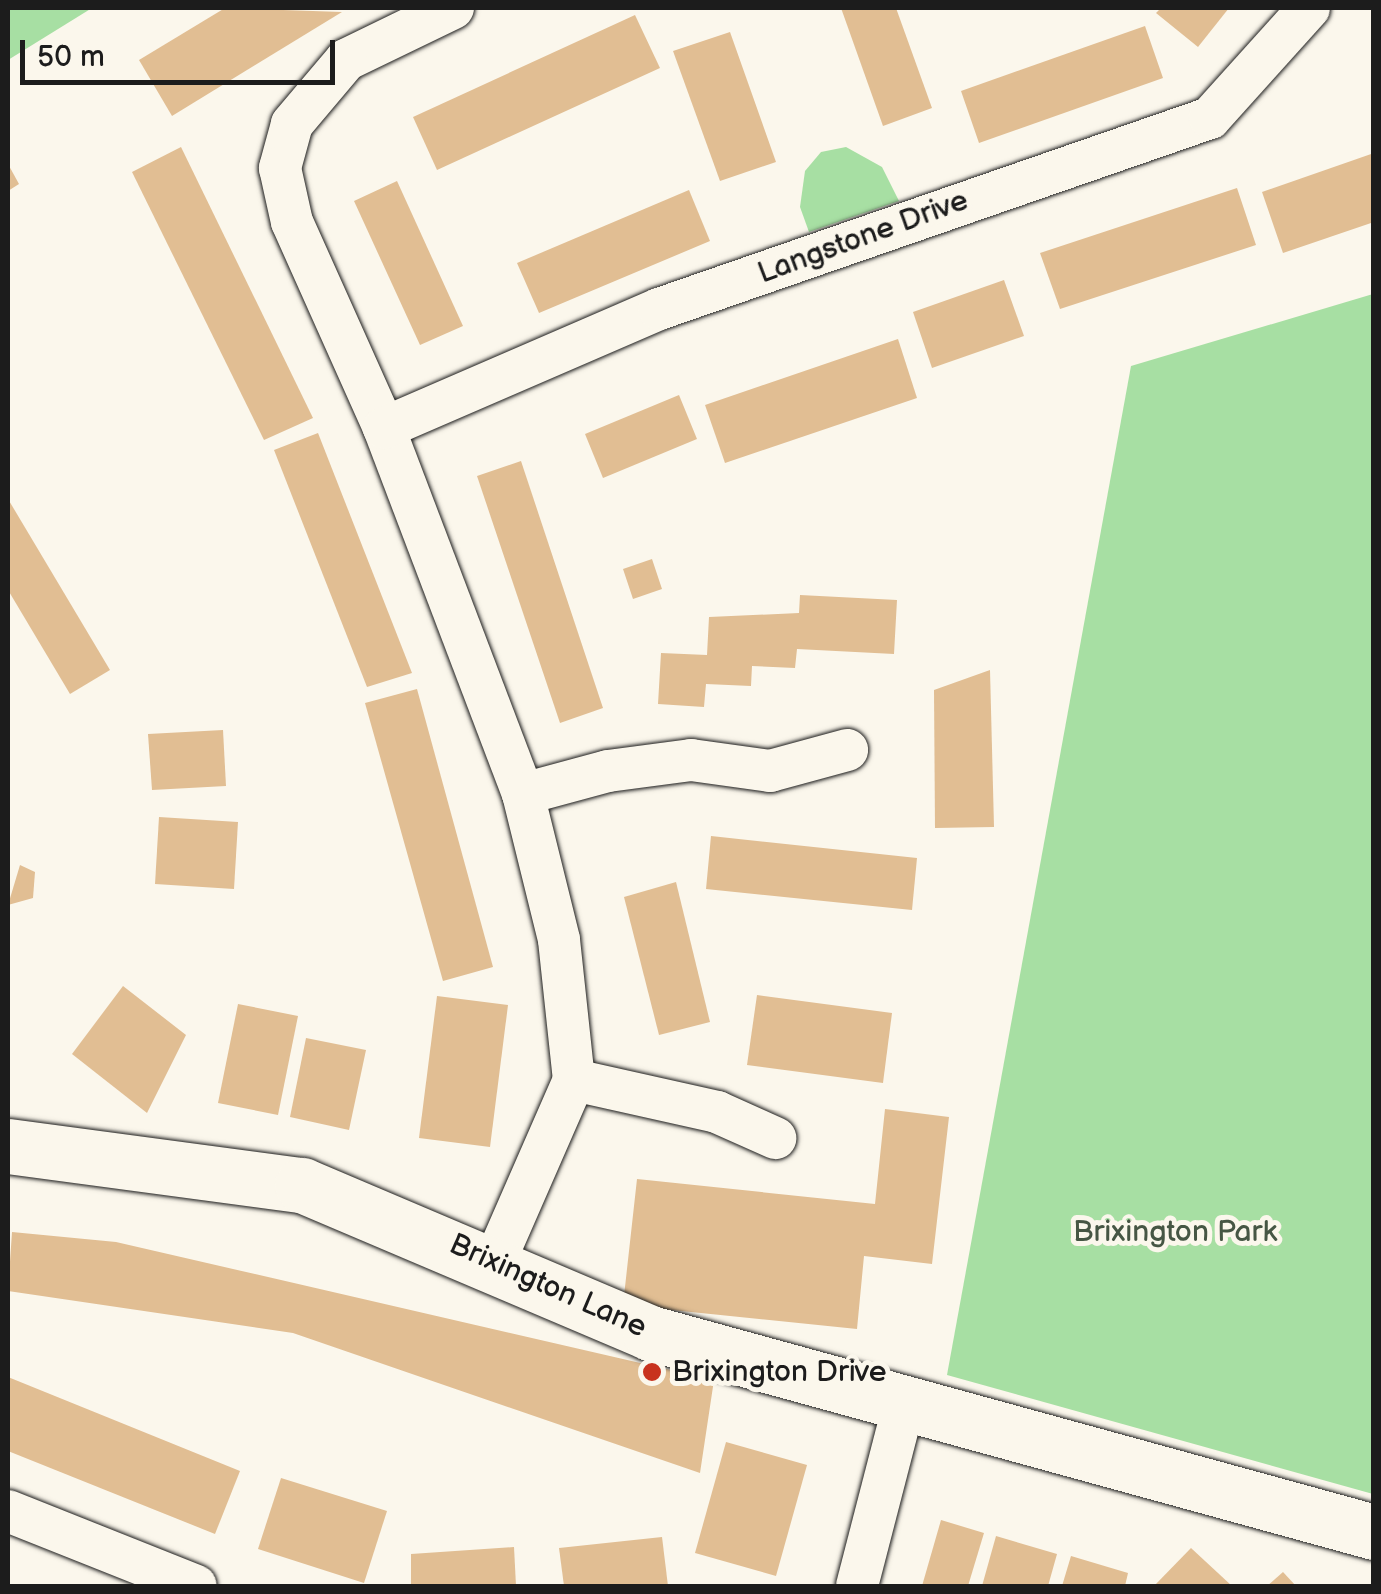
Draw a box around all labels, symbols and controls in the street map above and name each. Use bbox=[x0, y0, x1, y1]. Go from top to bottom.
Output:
scale bar bbox=[25, 20, 340, 82]
text: 50 m bbox=[37, 39, 105, 75]
street label: Langstone Drive bbox=[753, 182, 973, 292]
park label: Brixington Park bbox=[1073, 1214, 1277, 1250]
street label: Brixington Lane bbox=[444, 1226, 652, 1346]
place label: Brixington Drive bbox=[672, 1354, 887, 1390]
marker: Brixington Drive bbox=[641, 1361, 663, 1383]

